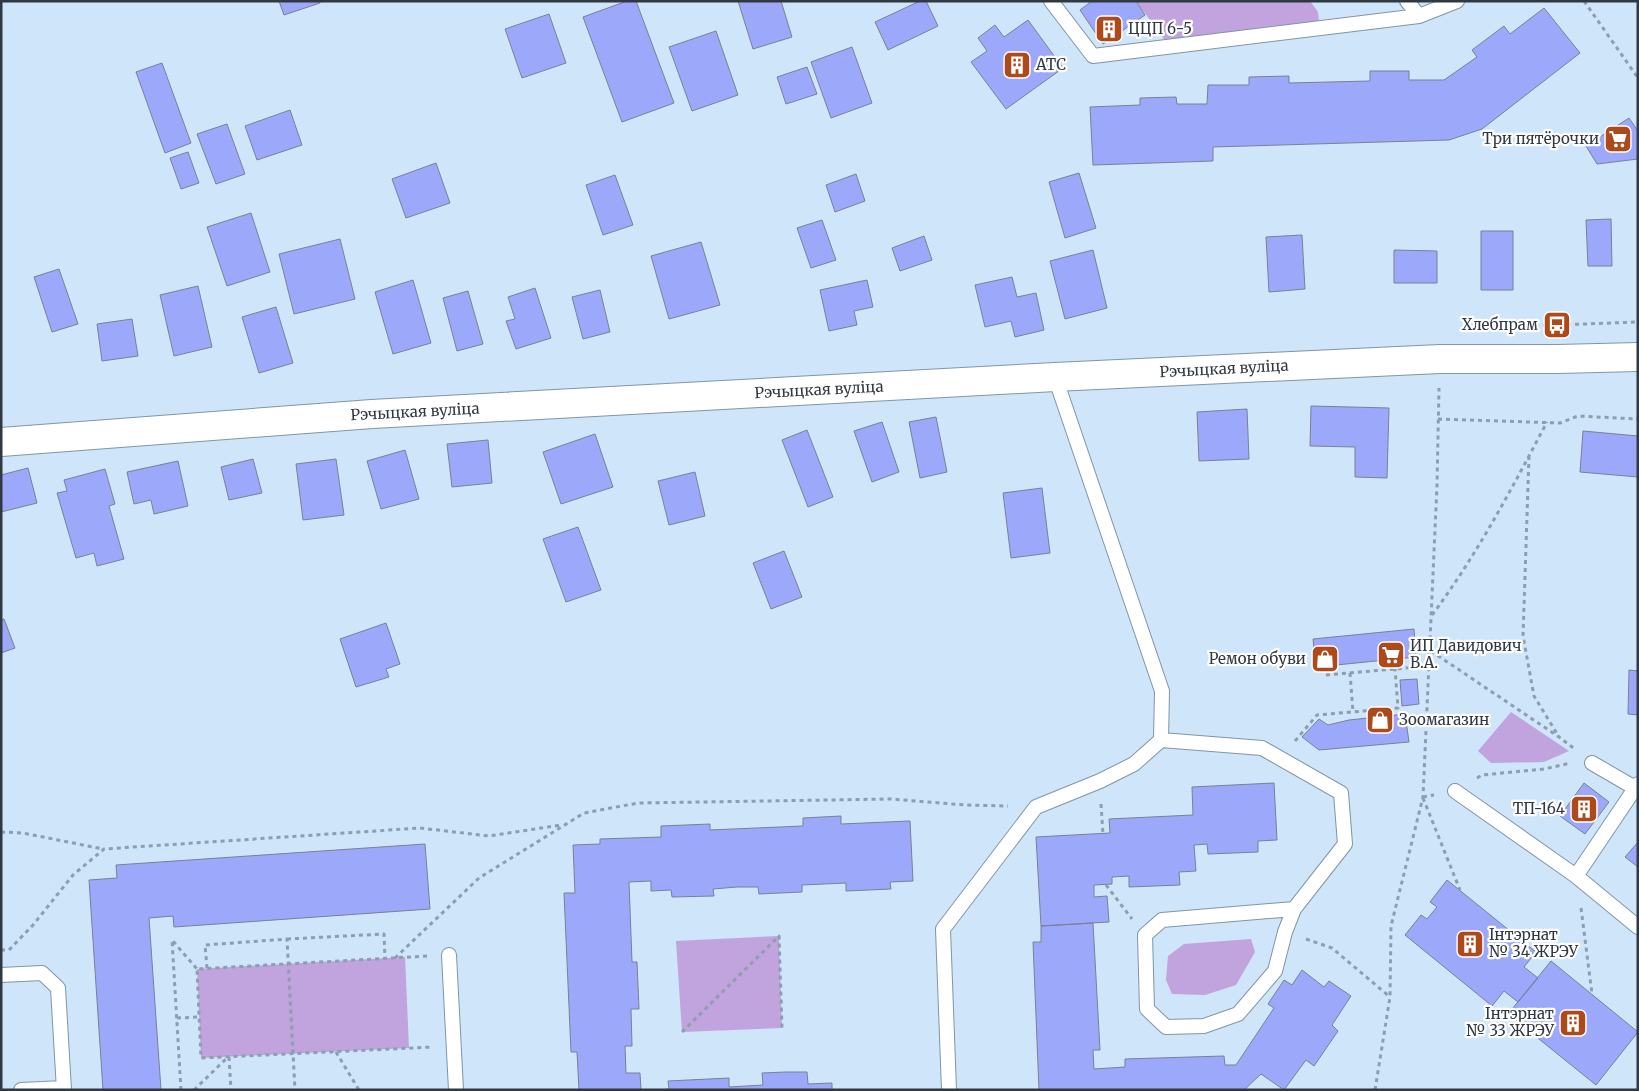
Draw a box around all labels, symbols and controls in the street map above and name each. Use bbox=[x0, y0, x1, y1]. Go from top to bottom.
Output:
building icon: ЦЦП 6-5 bbox=[1094, 14, 1124, 44]
place label: ЦЦП 6-5 bbox=[1128, 19, 1192, 38]
building icon: АТС bbox=[1002, 50, 1032, 80]
place label: АТС bbox=[1035, 55, 1066, 74]
supermarket icon: Три пятёрочки bbox=[1603, 124, 1633, 154]
place label: Три пятёрочки bbox=[1482, 129, 1599, 148]
bus stop icon: Хлебпрам bbox=[1542, 310, 1572, 340]
place label: Хлебпрам bbox=[1462, 315, 1538, 334]
street label: Рэчыцкая вуліца bbox=[1159, 356, 1289, 381]
street label: Рэчыцкая вуліца bbox=[754, 377, 884, 402]
street label: Рэчыцкая вуліца bbox=[350, 399, 480, 424]
place label: ИП Давидович В.А. bbox=[1410, 636, 1522, 672]
supermarket icon: ИП Давидович В.А. bbox=[1376, 640, 1406, 670]
shop icon: Ремон обуви bbox=[1310, 644, 1340, 674]
place label: Ремон обуви bbox=[1209, 649, 1306, 668]
shop icon: Зоомагазин bbox=[1365, 705, 1395, 735]
place label: Зоомагазин bbox=[1399, 710, 1489, 729]
building icon: ТП-164 bbox=[1569, 794, 1599, 824]
place label: ТП-164 bbox=[1513, 799, 1565, 818]
place label: Інтэрнат № 34 ЖРЭУ bbox=[1489, 925, 1579, 961]
building icon: Інтэрнат № 34 ЖРЭУ bbox=[1455, 929, 1485, 959]
place label: Інтэрнат № 33 ЖРЭУ bbox=[1466, 1004, 1554, 1040]
building icon: Інтэрнат № 33 ЖРЭУ bbox=[1558, 1008, 1588, 1038]

